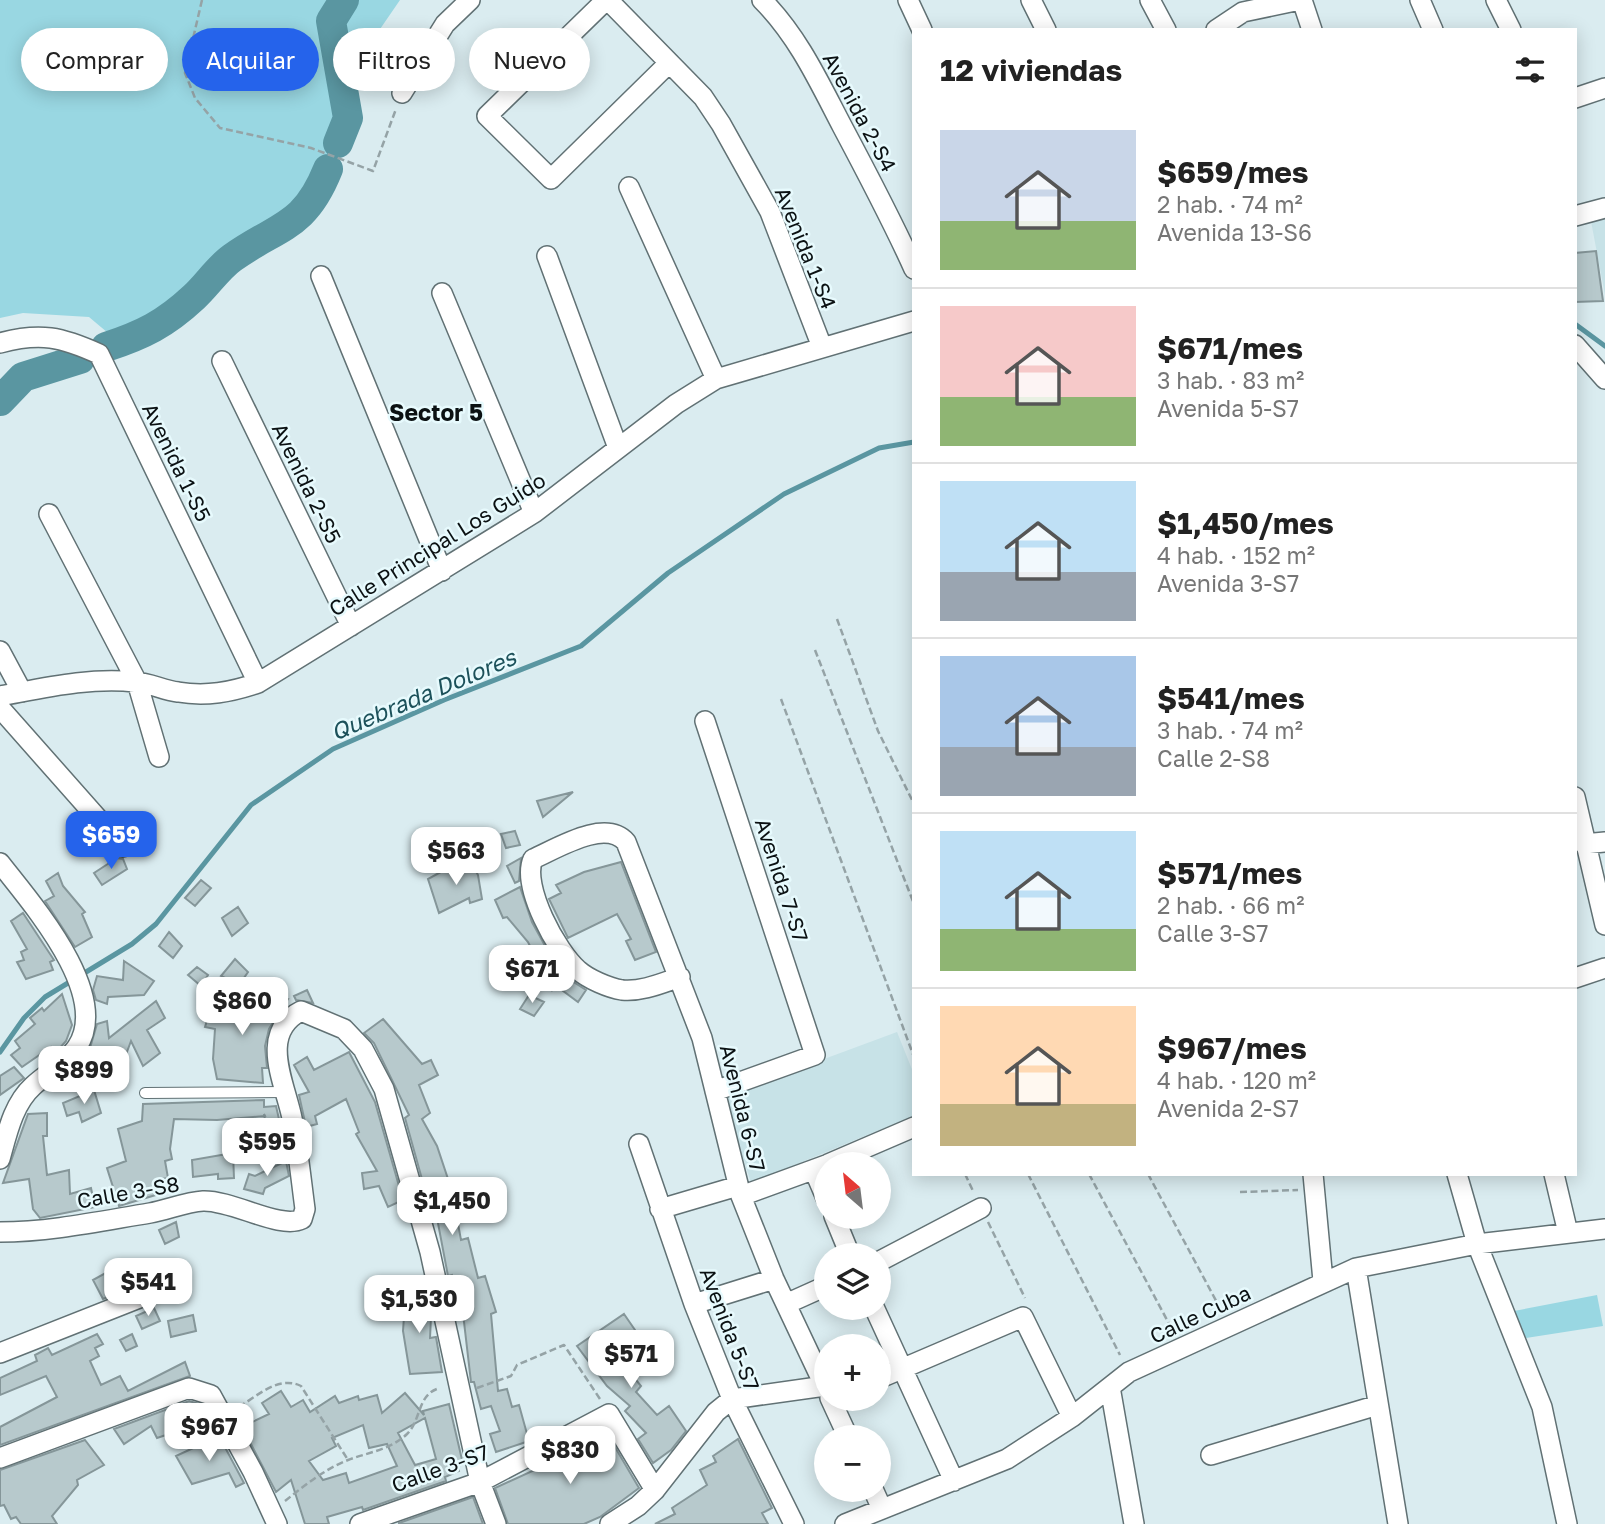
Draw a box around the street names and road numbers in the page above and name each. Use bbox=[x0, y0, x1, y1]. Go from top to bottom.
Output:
street label: Avenida 2-S4 bbox=[818, 48, 902, 176]
street label: Avenida 1-S4 bbox=[770, 183, 842, 313]
street label: Avenida 1-S5 bbox=[137, 398, 217, 526]
street label: Avenida 2-S5 bbox=[267, 419, 347, 547]
street label: Calle Principal Los Guido bbox=[324, 467, 550, 621]
street label: Avenida 7-S7 bbox=[750, 815, 814, 945]
street label: Avenida 6-S7 bbox=[715, 1042, 771, 1174]
street label: Calle 3-S8 bbox=[75, 1170, 181, 1214]
street label: Avenida 5-S7 bbox=[695, 1264, 765, 1394]
street label: Calle Cuba bbox=[1145, 1279, 1255, 1349]
street label: Calle 3-S7 bbox=[388, 1438, 492, 1498]

